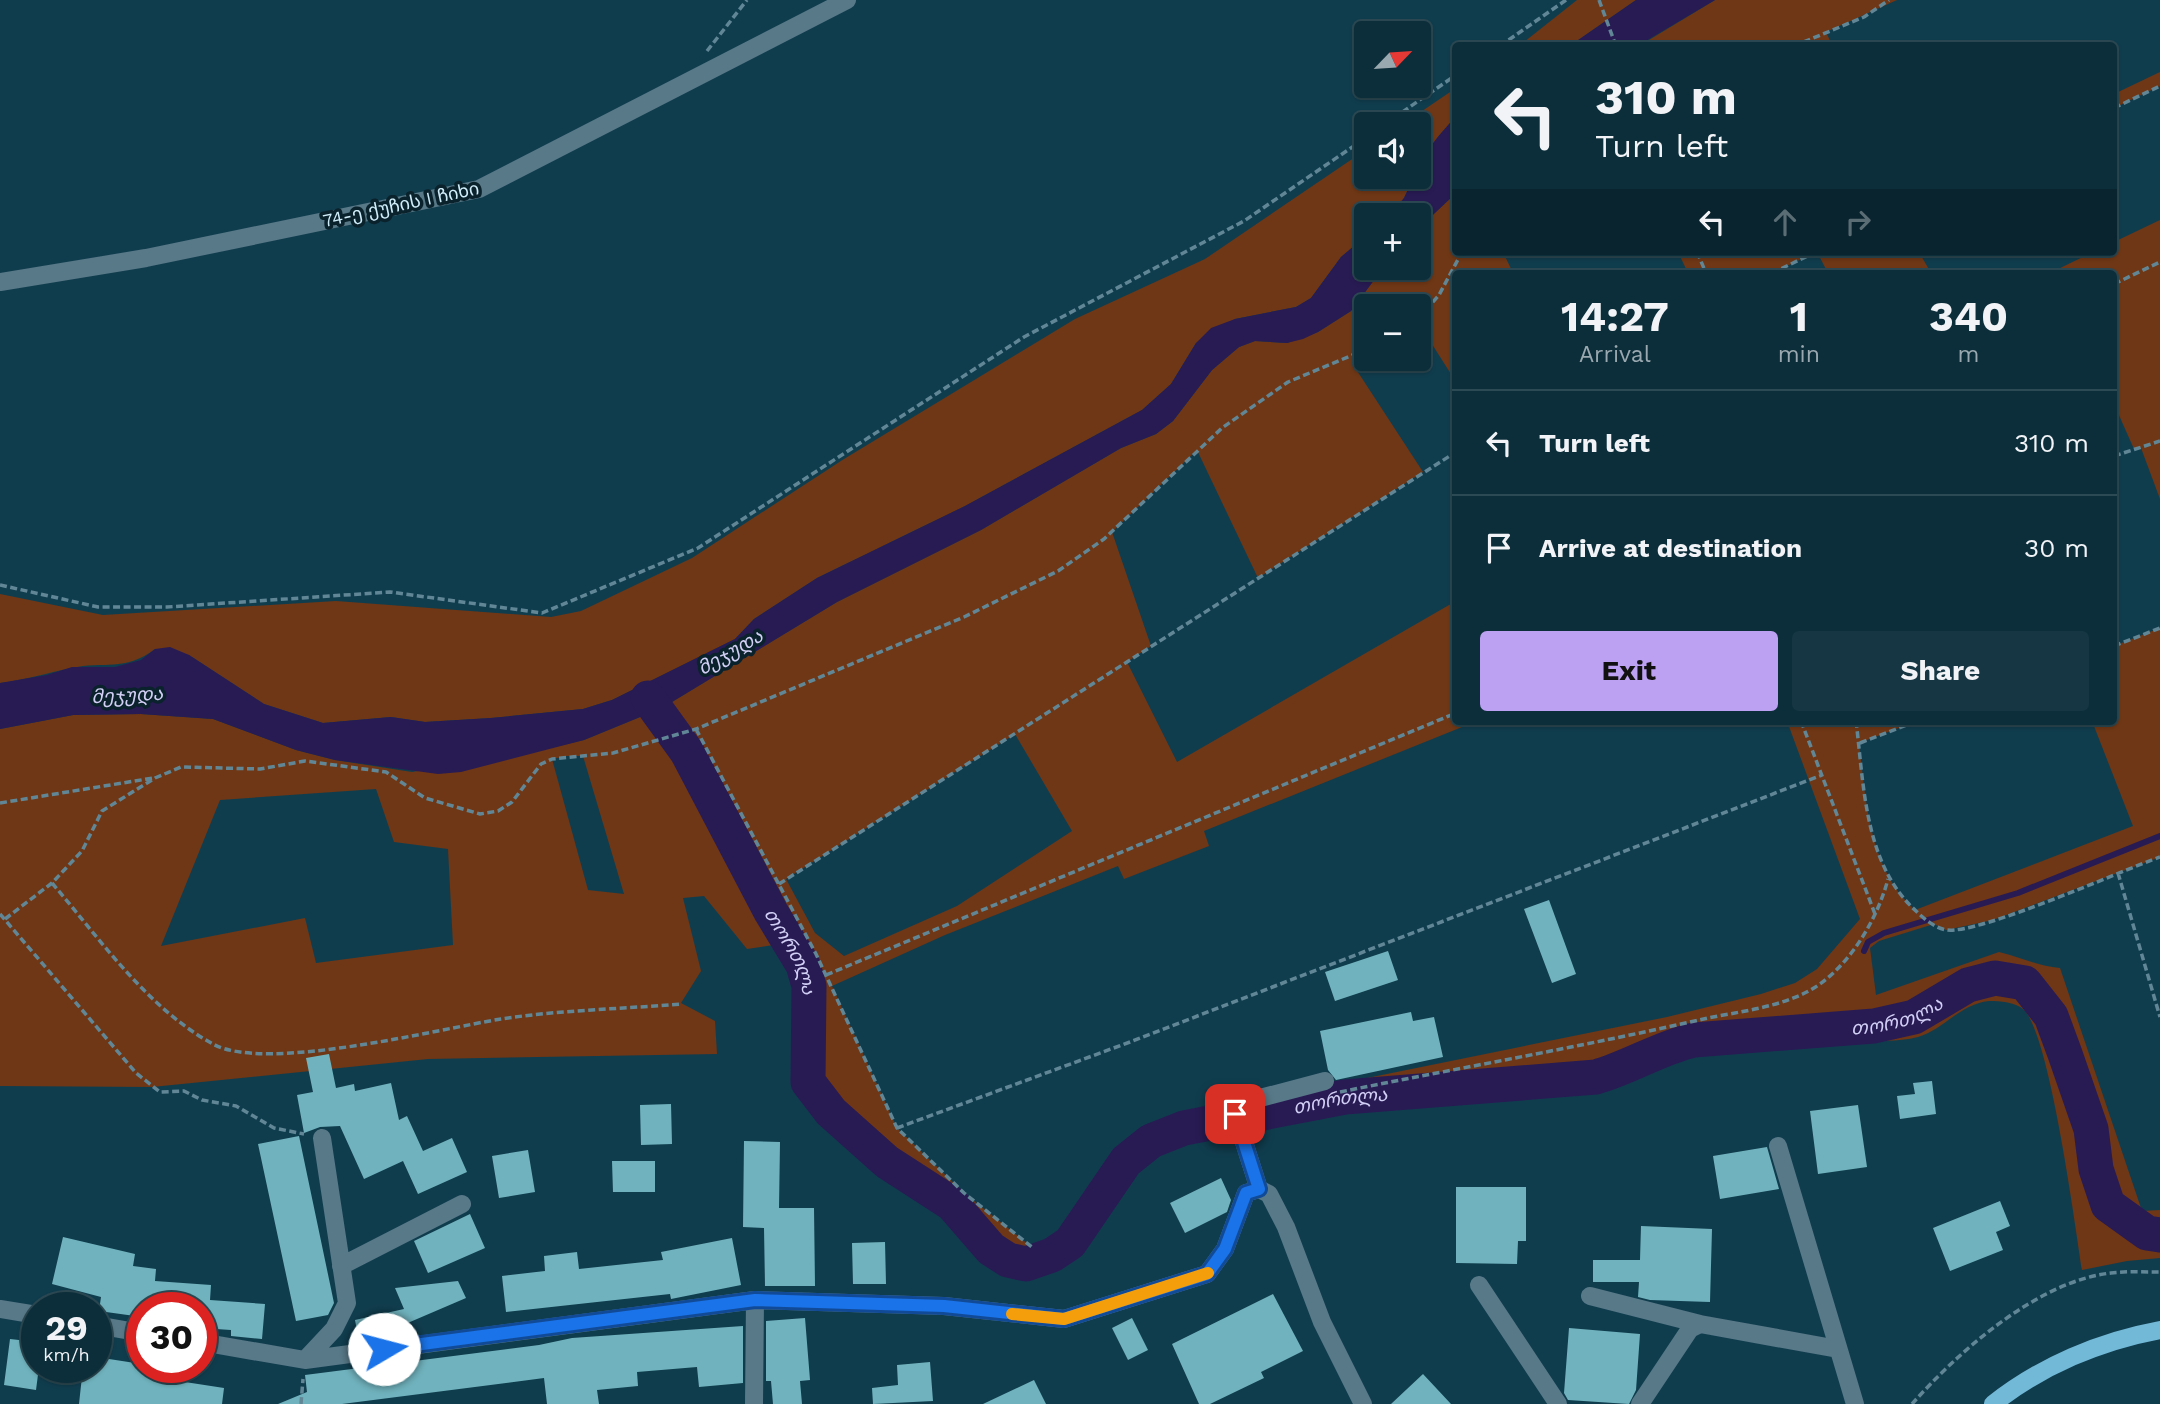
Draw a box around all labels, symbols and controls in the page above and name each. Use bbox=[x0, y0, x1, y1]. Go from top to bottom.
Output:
north arrow bbox=[1354, 21, 1432, 98]
map controls bbox=[1354, 21, 1431, 371]
text: 310 m bbox=[1595, 68, 1737, 126]
icon: left bbox=[1480, 70, 1571, 161]
button: sound bbox=[1354, 112, 1431, 189]
text: Turn left bbox=[1595, 127, 1728, 165]
street label: 74-ე ქუჩის I ჩიხი bbox=[321, 177, 481, 232]
button: + bbox=[1354, 203, 1431, 280]
icon: left bbox=[1693, 203, 1731, 241]
icon: ahead bbox=[1766, 203, 1804, 241]
icon: right bbox=[1839, 203, 1877, 241]
text: 14:27 bbox=[1561, 292, 1669, 341]
text: 1 bbox=[1790, 292, 1808, 341]
text: 340 bbox=[1929, 292, 2008, 341]
button: − bbox=[1354, 294, 1431, 371]
text: Arrival bbox=[1579, 341, 1651, 368]
text: min bbox=[1778, 341, 1820, 368]
text: m bbox=[1958, 341, 1979, 368]
icon: left bbox=[1480, 424, 1518, 462]
text: Turn left bbox=[1539, 428, 1650, 458]
text: 310 m bbox=[2014, 428, 2089, 458]
icon: arrive bbox=[1480, 529, 1518, 567]
text: Arrive at destination bbox=[1539, 533, 1802, 563]
text: 30 m bbox=[2024, 533, 2089, 563]
water label: მეჯუდა bbox=[693, 624, 767, 680]
button: Exit bbox=[1480, 631, 1778, 711]
button: Share bbox=[1792, 631, 2089, 711]
water label: მეჯუდა bbox=[91, 682, 164, 708]
water label: თორთლა bbox=[760, 904, 821, 995]
water label: თორთლა bbox=[1850, 991, 1947, 1039]
water label: თორთლა bbox=[1291, 1082, 1388, 1118]
pin bbox=[1205, 1084, 1265, 1144]
icon: arrive bbox=[1216, 1095, 1254, 1133]
speed limit sign: 30 bbox=[126, 1292, 217, 1383]
text: 29 bbox=[45, 1307, 88, 1349]
position arrow bbox=[347, 1312, 421, 1386]
text: km/h bbox=[43, 1344, 90, 1365]

